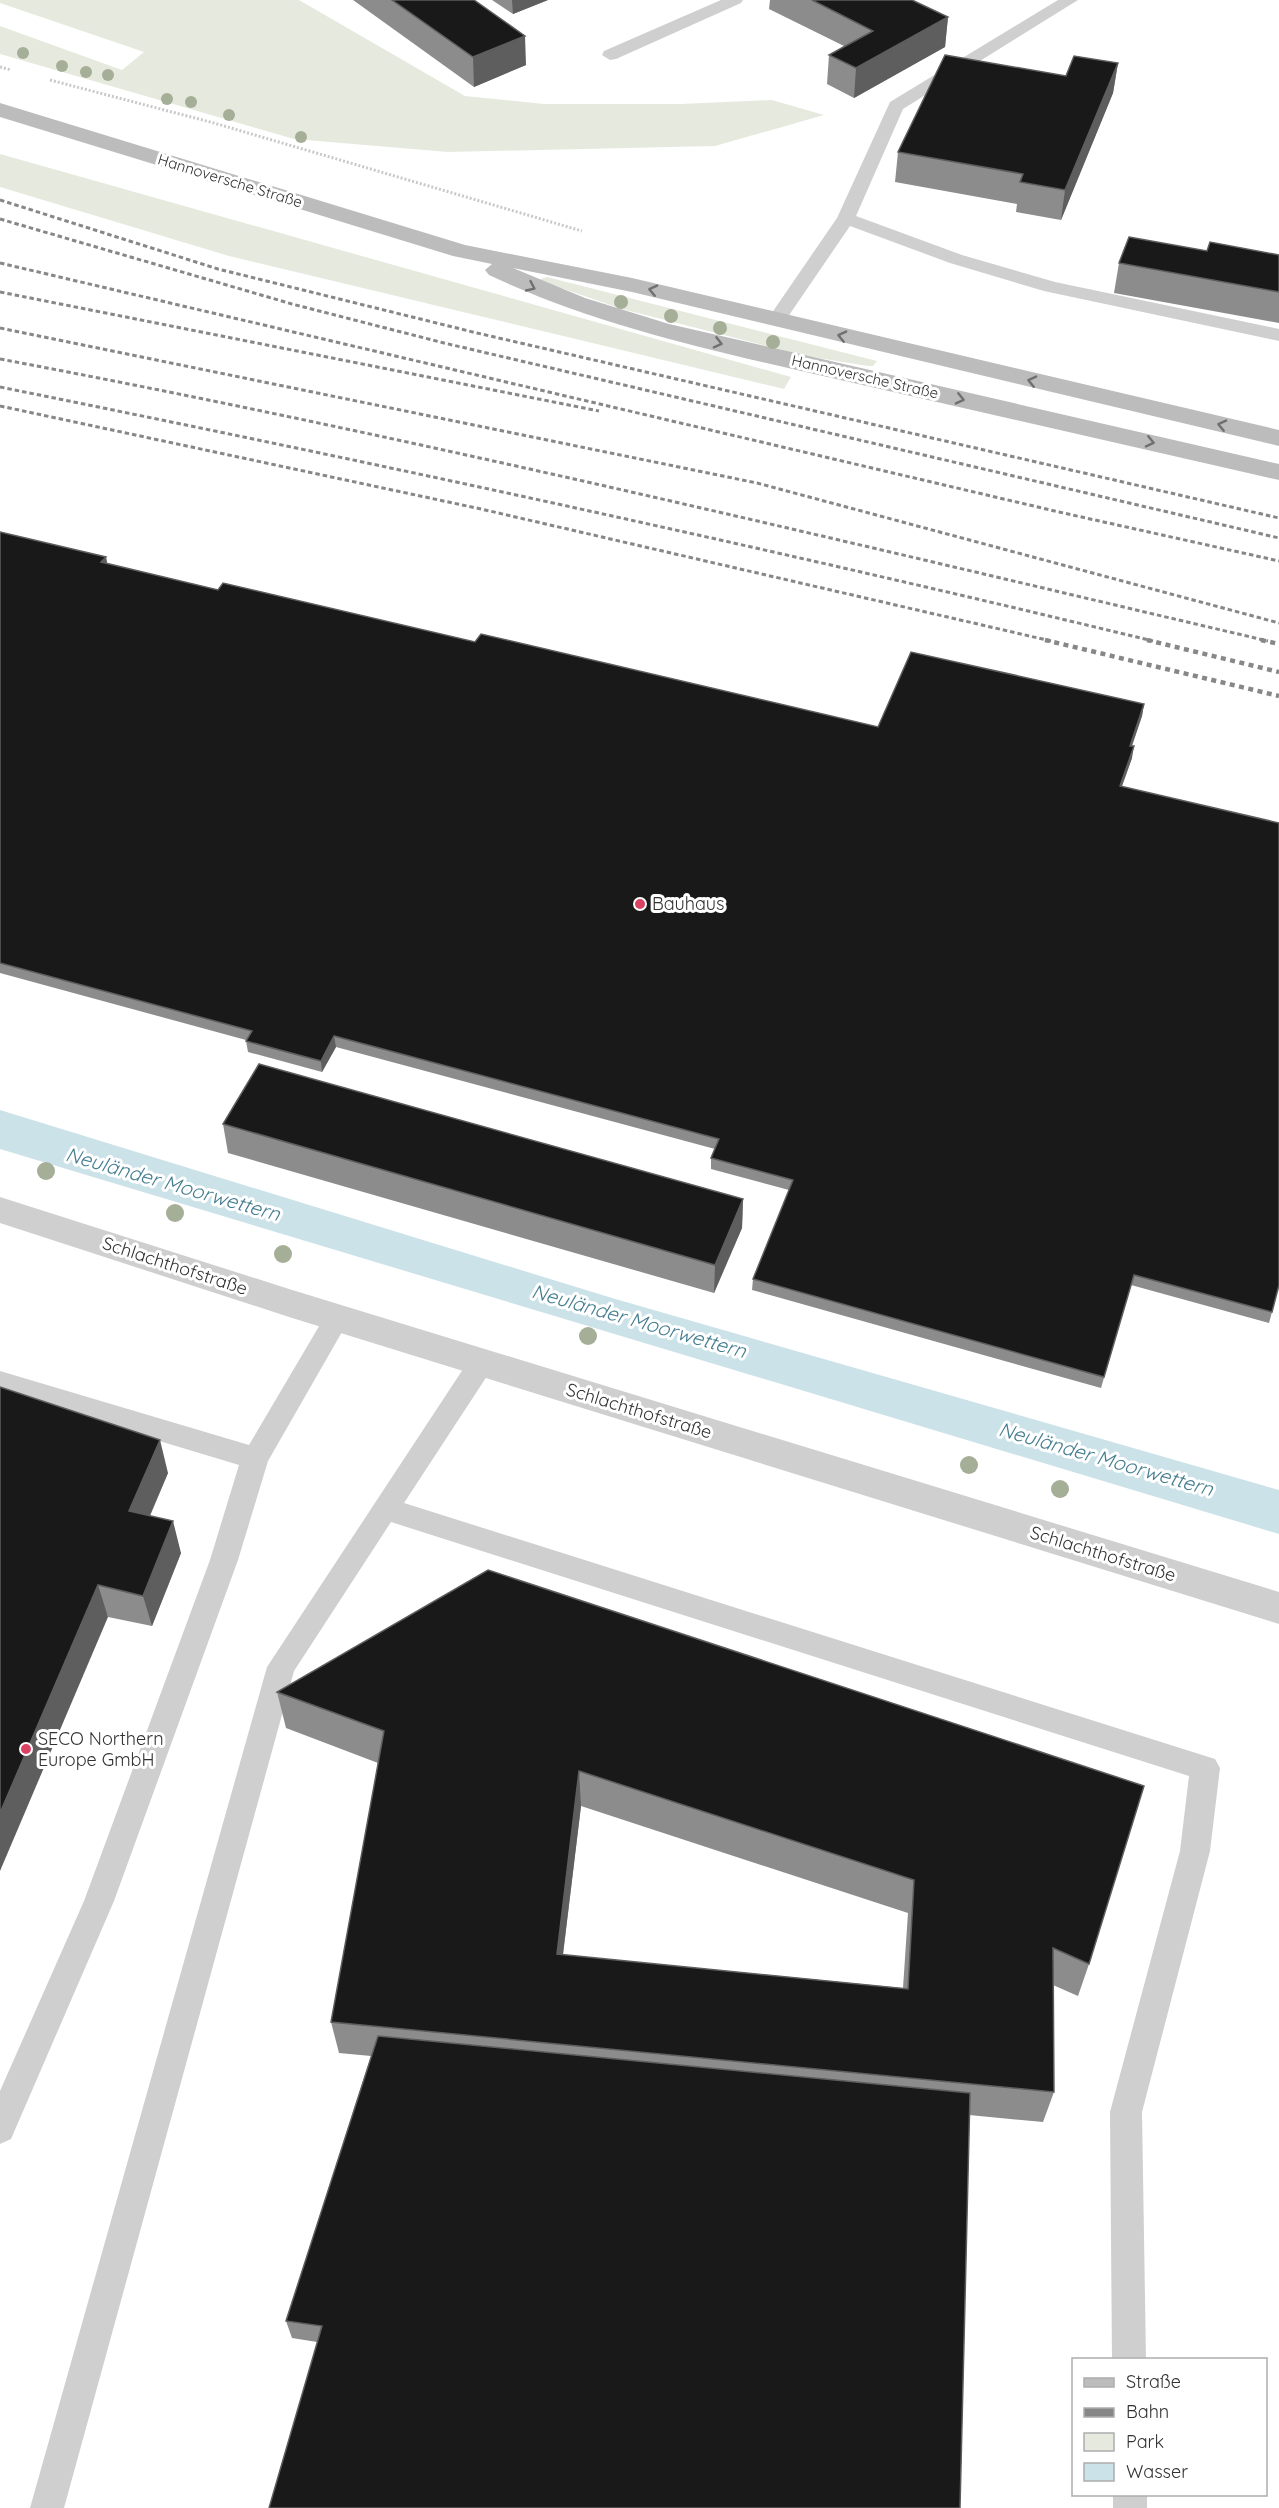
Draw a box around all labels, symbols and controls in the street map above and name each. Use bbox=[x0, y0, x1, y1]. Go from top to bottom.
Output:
street label: Hannoversche Straße bbox=[156, 150, 305, 212]
one-way arrow bbox=[525, 280, 536, 292]
one-way arrow bbox=[648, 285, 658, 298]
one-way arrow bbox=[838, 330, 848, 343]
one-way arrow bbox=[713, 335, 723, 348]
street label: Hannoversche Straße bbox=[790, 350, 940, 403]
one-way arrow bbox=[1027, 375, 1037, 388]
one-way arrow bbox=[954, 392, 964, 405]
one-way arrow bbox=[1217, 419, 1227, 432]
one-way arrow bbox=[1144, 435, 1154, 448]
place label: Bauhaus bbox=[652, 892, 724, 915]
marker: Bauhaus bbox=[633, 897, 647, 911]
water label: Neuländer Moorwettern bbox=[63, 1141, 284, 1226]
street label: Schlachthofstraße bbox=[100, 1231, 251, 1300]
water label: Neuländer Moorwettern bbox=[529, 1278, 750, 1363]
street label: Schlachthofstraße bbox=[563, 1377, 715, 1444]
water label: Neuländer Moorwettern bbox=[996, 1416, 1217, 1501]
street label: Schlachthofstraße bbox=[1027, 1520, 1179, 1587]
place label: SECO Northern Europe GmbH bbox=[38, 1727, 164, 1771]
marker: SECO Northern Europe GmbH bbox=[19, 1742, 33, 1756]
legend bbox=[1072, 2358, 1267, 2496]
text: Straße bbox=[1126, 2370, 1181, 2393]
text: Bahn bbox=[1126, 2400, 1169, 2423]
text: Park bbox=[1126, 2430, 1164, 2453]
text: Wasser bbox=[1126, 2460, 1188, 2483]

